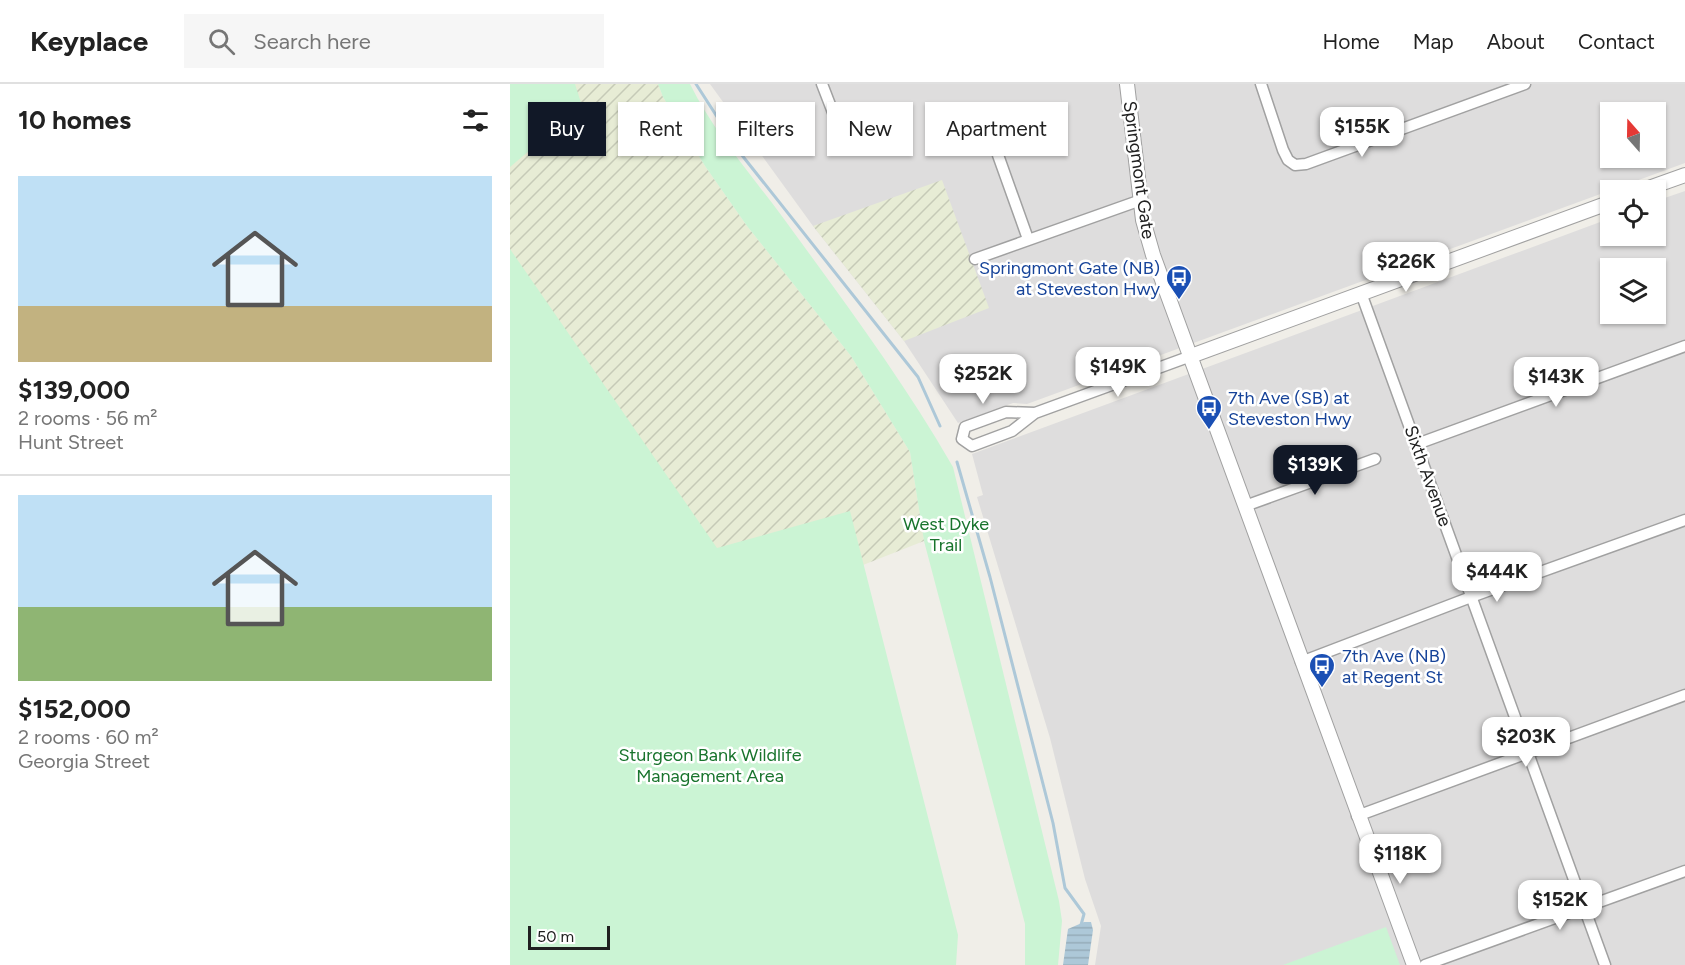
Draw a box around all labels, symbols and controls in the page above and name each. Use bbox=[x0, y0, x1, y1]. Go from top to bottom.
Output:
search box bbox=[184, 14, 604, 68]
text: Keyplace bbox=[30, 24, 148, 58]
icon: search bbox=[205, 25, 238, 58]
text: Search here bbox=[253, 28, 371, 55]
text: Home bbox=[1323, 29, 1380, 54]
text: Map bbox=[1413, 29, 1454, 54]
text: About bbox=[1487, 29, 1545, 54]
text: Contact bbox=[1578, 29, 1655, 54]
street label: Springmont Gate bbox=[1118, 100, 1160, 241]
chip: Buy bbox=[528, 102, 606, 156]
chip: Rent bbox=[618, 102, 704, 156]
chip: Filters bbox=[716, 102, 815, 156]
chip: New bbox=[827, 102, 913, 156]
chip: Apartment bbox=[925, 102, 1068, 156]
north arrow bbox=[1600, 102, 1666, 168]
map controls bbox=[1600, 102, 1666, 324]
text: 10 homes bbox=[18, 104, 131, 136]
icon: filters bbox=[459, 104, 492, 137]
pin: $155K bbox=[1320, 107, 1404, 158]
text: $155K bbox=[1334, 114, 1390, 138]
button: locate bbox=[1600, 180, 1666, 246]
icon: home bbox=[201, 215, 309, 323]
pin: $226K bbox=[1364, 242, 1448, 293]
text: $226K bbox=[1376, 249, 1436, 273]
place label: Springmont Gate (NB) at Steveston Hwy bbox=[979, 257, 1161, 300]
button: layers bbox=[1600, 258, 1666, 324]
bus stop icon: Springmont Gate (NB) at Steveston Hwy bbox=[1164, 263, 1194, 301]
pin: $149K bbox=[1076, 347, 1160, 398]
pin: $252K bbox=[941, 354, 1025, 405]
text: $149K bbox=[1089, 354, 1147, 378]
pin: $143K bbox=[1514, 357, 1598, 408]
text: $252K bbox=[953, 361, 1013, 385]
text: $143K bbox=[1528, 364, 1584, 388]
text: $139,000 bbox=[18, 374, 130, 406]
place label: 7th Ave (SB) at Steveston Hwy bbox=[1228, 387, 1352, 430]
bus stop icon: 7th Ave (SB) at Steveston Hwy bbox=[1194, 393, 1224, 431]
text: 2 rooms · 56 m² bbox=[18, 406, 157, 430]
street label: Sixth Avenue bbox=[1400, 422, 1457, 530]
text: Hunt Street bbox=[18, 430, 124, 454]
pin: $139K bbox=[1273, 445, 1357, 496]
text: $139K bbox=[1287, 452, 1343, 476]
park label: West Dyke Trail bbox=[903, 513, 989, 556]
icon: home bbox=[201, 534, 309, 642]
pin: $444K bbox=[1455, 552, 1539, 603]
text: $444K bbox=[1466, 559, 1528, 583]
place label: 7th Ave (NB) at Regent St bbox=[1342, 645, 1446, 688]
bus stop icon: 7th Ave (NB) at Regent St bbox=[1307, 651, 1337, 689]
text: $152,000 bbox=[18, 693, 131, 725]
pin: $203K bbox=[1484, 717, 1568, 768]
text: $203K bbox=[1496, 724, 1556, 748]
text: 2 rooms · 60 m² bbox=[18, 725, 159, 749]
park label: Sturgeon Bank Wildlife Management Area bbox=[618, 744, 802, 787]
text: Georgia Street bbox=[18, 749, 150, 773]
pin: $118K bbox=[1358, 834, 1442, 885]
text: $118K bbox=[1373, 841, 1427, 865]
pin: $152K bbox=[1518, 880, 1602, 931]
text: $152K bbox=[1532, 887, 1588, 911]
scale bar bbox=[528, 923, 610, 950]
text: 50 m bbox=[537, 927, 574, 946]

